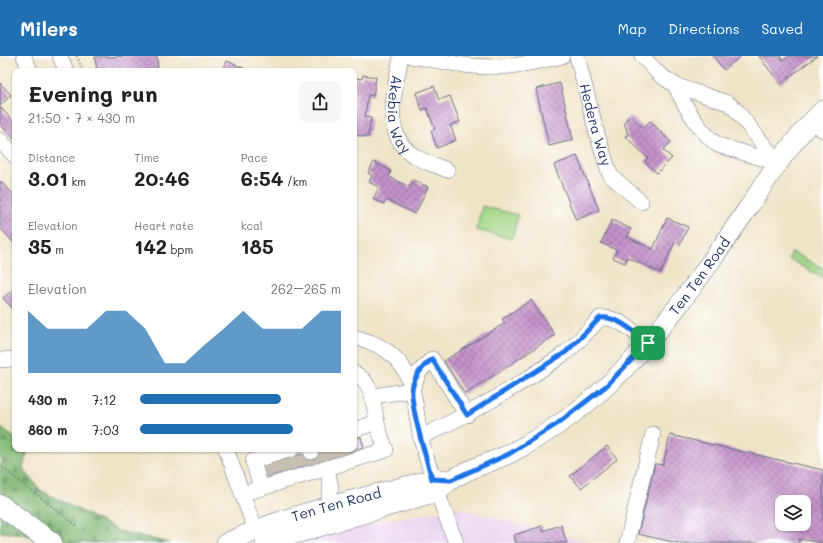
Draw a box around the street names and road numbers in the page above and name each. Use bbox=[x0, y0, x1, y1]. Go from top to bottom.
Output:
street label: Akebia Way bbox=[384, 74, 415, 158]
street label: Hedera Way bbox=[575, 81, 616, 168]
street label: Ten Ten Road bbox=[664, 233, 734, 319]
street label: Ten Ten Road bbox=[289, 483, 383, 526]

